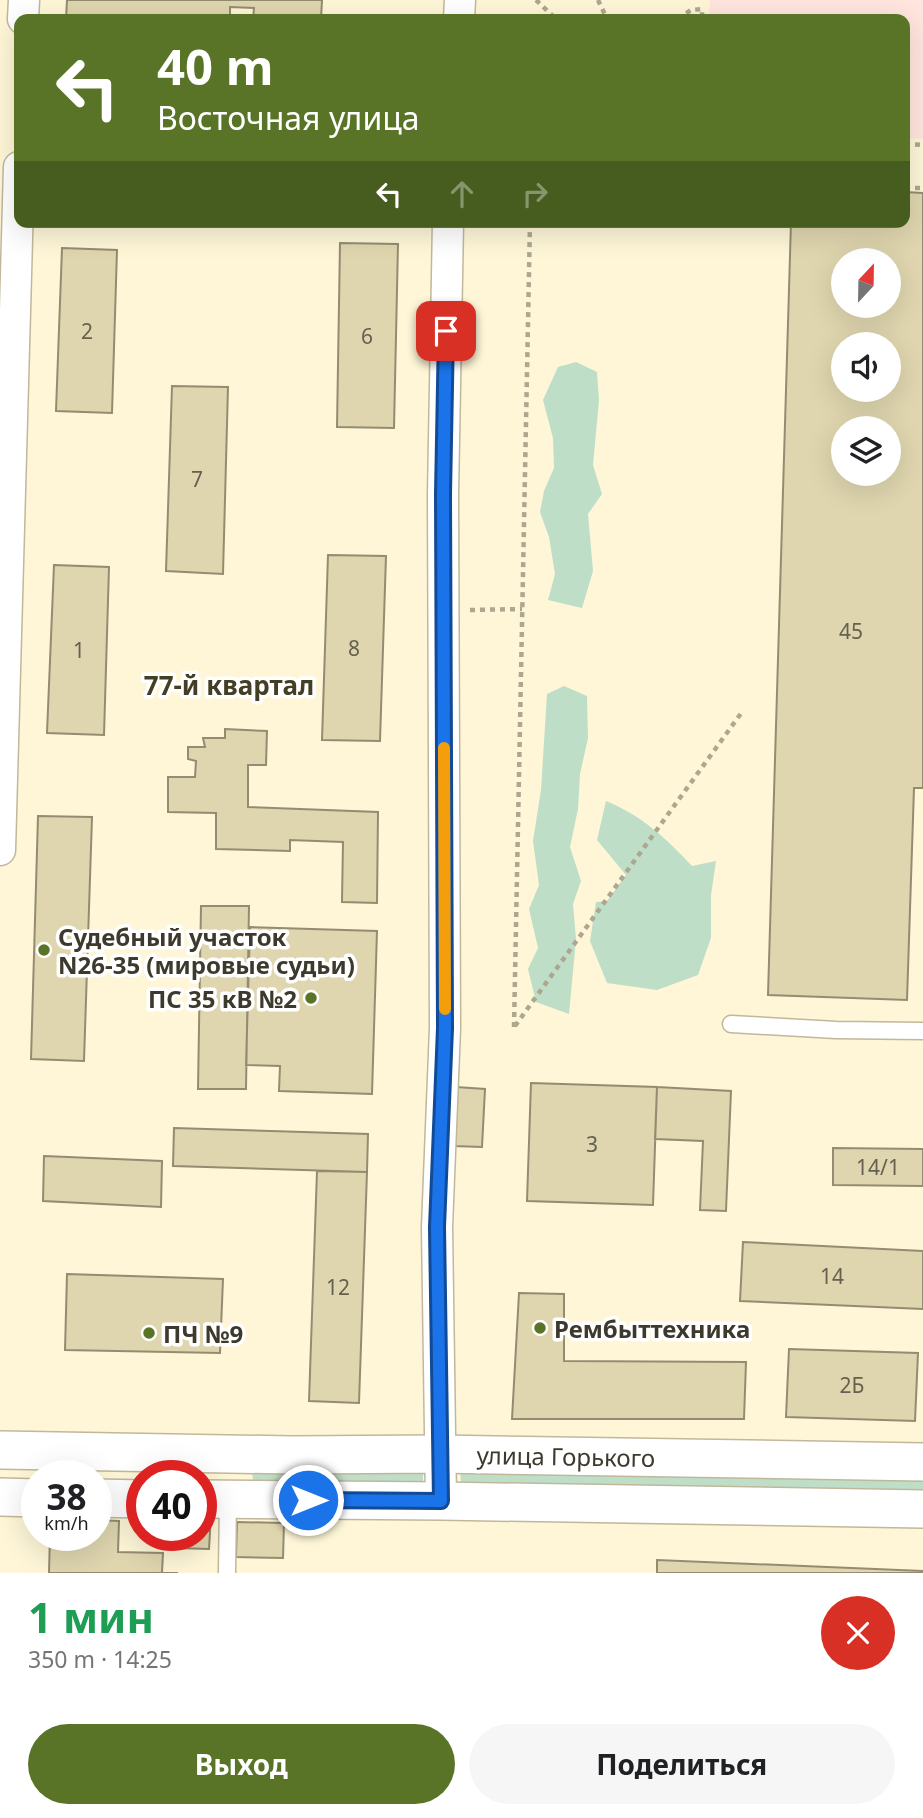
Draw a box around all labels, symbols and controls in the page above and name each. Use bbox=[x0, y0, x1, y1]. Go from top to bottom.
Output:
text: 40 m bbox=[157, 33, 274, 99]
icon: left bbox=[42, 42, 133, 133]
text: Восточная улица bbox=[157, 96, 420, 139]
icon: left bbox=[370, 175, 408, 213]
icon: ahead bbox=[443, 175, 481, 213]
icon: right bbox=[516, 175, 554, 213]
north arrow bbox=[831, 248, 901, 318]
map controls bbox=[831, 248, 901, 486]
pin bbox=[416, 301, 476, 361]
icon: arrive bbox=[427, 312, 465, 350]
house number: 2 bbox=[81, 317, 93, 345]
house number: 6 bbox=[361, 322, 373, 350]
button: sound bbox=[831, 332, 901, 402]
button: layers bbox=[831, 416, 901, 486]
house number: 7 bbox=[191, 465, 203, 493]
house number: 45 bbox=[839, 617, 863, 645]
house number: 8 bbox=[348, 634, 360, 662]
house number: 1 bbox=[73, 636, 85, 664]
district label: 77-й квартал bbox=[144, 667, 314, 703]
place label: Судебный участок N26-35 (мировые судьи) bbox=[58, 920, 355, 981]
marker: Судебный участок N26-35 (мировые судьи) bbox=[36, 942, 52, 958]
place label: ПС 35 кВ №2 bbox=[148, 982, 297, 1015]
marker: ПС 35 кВ №2 bbox=[303, 990, 319, 1006]
house number: 3 bbox=[586, 1130, 598, 1158]
house number: 14/1 bbox=[856, 1153, 900, 1181]
house number: 14 bbox=[820, 1262, 844, 1290]
house number: 12 bbox=[326, 1273, 350, 1301]
place label: Рембыттехника bbox=[554, 1312, 750, 1345]
place label: ПЧ №9 bbox=[163, 1317, 243, 1350]
marker: Рембыттехника bbox=[532, 1320, 548, 1336]
marker: ПЧ №9 bbox=[141, 1325, 157, 1341]
house number: 2Б bbox=[840, 1371, 864, 1399]
street label: улица Горького bbox=[476, 1438, 656, 1474]
speed limit sign: 40 bbox=[126, 1460, 217, 1551]
position arrow bbox=[271, 1463, 345, 1537]
text: 38 bbox=[46, 1473, 87, 1520]
text: km/h bbox=[44, 1511, 89, 1535]
text: 1 мин bbox=[28, 1588, 154, 1645]
button: close bbox=[821, 1596, 895, 1670]
text: 350 m · 14:25 bbox=[28, 1643, 172, 1675]
button: Выход bbox=[28, 1724, 455, 1804]
button: Поделиться bbox=[469, 1724, 895, 1804]

